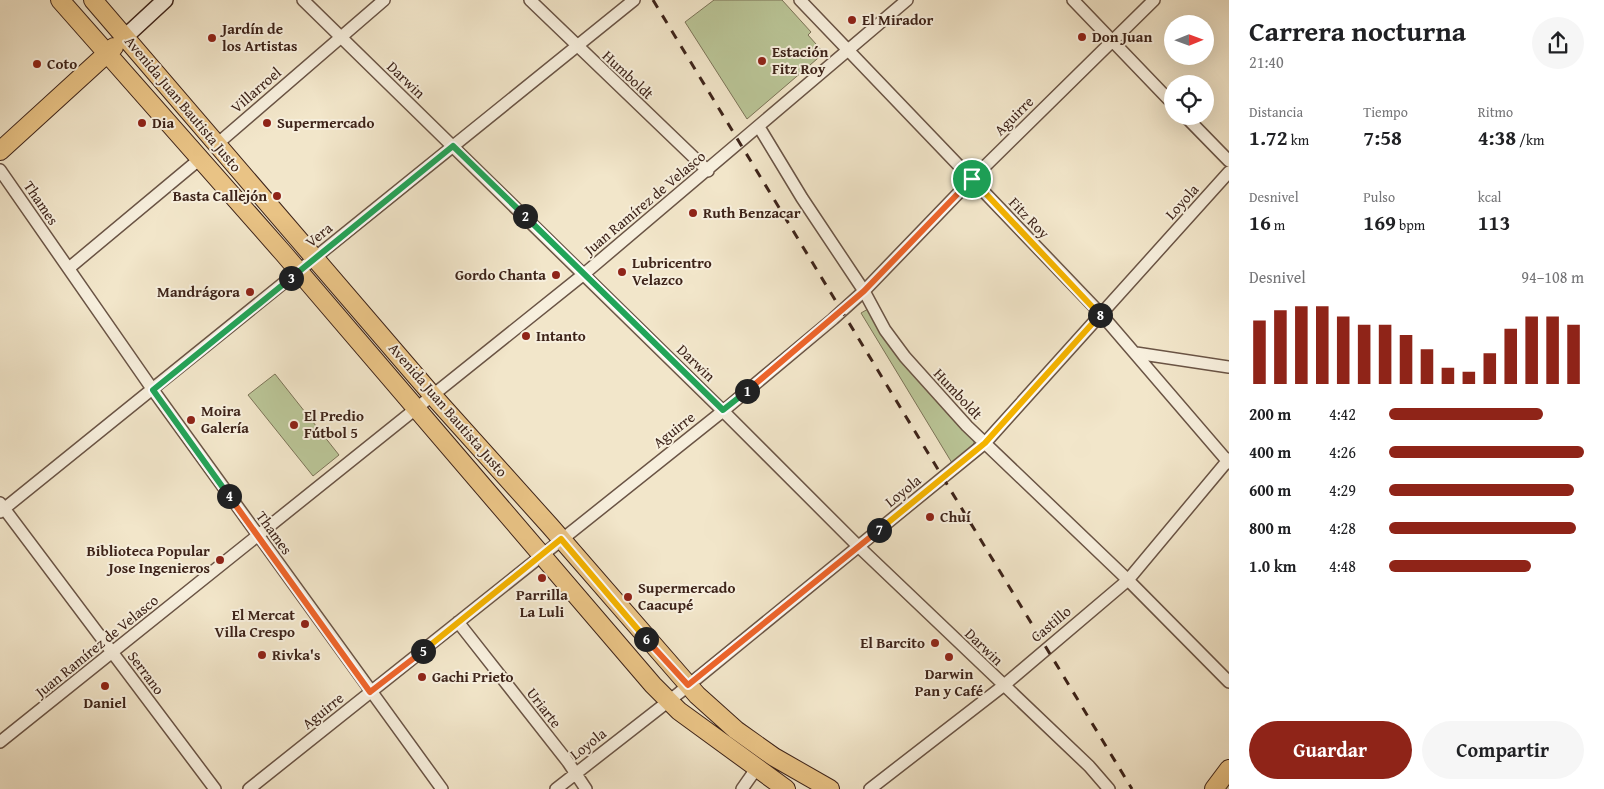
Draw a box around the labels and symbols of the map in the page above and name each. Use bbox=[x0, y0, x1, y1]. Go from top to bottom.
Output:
place label: El Mirador bbox=[862, 9, 934, 30]
marker: El Mirador bbox=[846, 14, 858, 26]
north arrow bbox=[1164, 15, 1214, 65]
place label: Jardín de los Artistas bbox=[219, 18, 297, 56]
place label: Don Juan bbox=[1092, 26, 1152, 47]
street label: Avenida Juan Bautista Justo bbox=[120, 31, 247, 176]
marker: Don Juan bbox=[1076, 31, 1088, 43]
marker: Jardín de los Artistas bbox=[206, 32, 218, 44]
place label: Estación Fitz Roy bbox=[772, 41, 828, 79]
street label: Humboldt bbox=[598, 45, 659, 104]
place label: Coto bbox=[47, 53, 77, 74]
marker: Estación Fitz Roy bbox=[756, 55, 768, 67]
street label: Darwin bbox=[383, 56, 430, 103]
marker: Coto bbox=[31, 58, 43, 70]
street label: Villarroel bbox=[226, 62, 285, 117]
street label: Aguirre bbox=[989, 91, 1038, 140]
place label: Dia bbox=[152, 112, 174, 133]
place label: Supermercado bbox=[277, 112, 374, 133]
marker: Dia bbox=[136, 117, 148, 129]
marker: Supermercado bbox=[261, 117, 273, 129]
street label: Juan Ramírez de Velasco bbox=[578, 145, 710, 261]
pin bbox=[951, 158, 993, 200]
street label: Thames bbox=[19, 176, 64, 229]
street label: Loyola bbox=[1160, 179, 1203, 224]
place label: Basta Callejón bbox=[173, 185, 267, 206]
marker: Basta Callejón bbox=[271, 190, 283, 202]
street label: Fitz Roy bbox=[1004, 192, 1055, 243]
place label: Ruth Benzacar bbox=[703, 202, 801, 223]
pin: 2 bbox=[512, 204, 538, 228]
marker: Ruth Benzacar bbox=[687, 207, 699, 219]
street label: Vera bbox=[301, 217, 337, 252]
place label: Lubricentro Velazco bbox=[632, 252, 712, 290]
place label: Gordo Chanta bbox=[455, 264, 546, 285]
pin: 3 bbox=[278, 266, 304, 290]
marker: Lubricentro Velazco bbox=[616, 266, 628, 278]
marker: Gordo Chanta bbox=[550, 269, 562, 281]
place label: Mandrágora bbox=[157, 281, 240, 302]
marker: Mandrágora bbox=[244, 286, 256, 298]
pin: 8 bbox=[1088, 302, 1112, 328]
place label: Intanto bbox=[536, 325, 586, 346]
marker: Intanto bbox=[520, 330, 532, 342]
street label: Avenida Juan Bautista Justo bbox=[384, 338, 513, 482]
street label: Darwin bbox=[673, 339, 720, 386]
street label: Humboldt bbox=[929, 363, 988, 424]
pin: 1 bbox=[734, 378, 760, 404]
place label: Moira Galería bbox=[201, 400, 249, 438]
place label: El Predio Fútbol 5 bbox=[304, 405, 364, 443]
street label: Aguirre bbox=[648, 407, 699, 453]
marker: Moira Galería bbox=[185, 414, 197, 426]
marker: El Predio Fútbol 5 bbox=[288, 419, 300, 431]
street label: Loyola bbox=[880, 470, 925, 512]
pin: 4 bbox=[216, 484, 242, 508]
place label: Chuí bbox=[940, 506, 971, 527]
street label: Thames bbox=[251, 507, 297, 559]
marker: Chuí bbox=[924, 511, 936, 523]
pin: 7 bbox=[866, 518, 892, 542]
place label: Biblioteca Popular Jose Ingenieros bbox=[87, 540, 210, 578]
marker: Biblioteca Popular Jose Ingenieros bbox=[214, 554, 226, 566]
marker: Parrilla La Luli bbox=[536, 572, 548, 584]
place label: Supermercado Caacupé bbox=[638, 577, 735, 615]
place label: Parrilla La Luli bbox=[516, 584, 568, 622]
street label: Juan Ramírez de Velasco bbox=[29, 589, 163, 703]
marker: Supermercado Caacupé bbox=[622, 591, 634, 603]
street label: Castillo bbox=[1026, 600, 1076, 647]
place label: El Mercat Villa Crespo bbox=[215, 604, 295, 642]
marker: El Mercat Villa Crespo bbox=[299, 618, 311, 630]
street label: Darwin bbox=[961, 623, 1008, 670]
pin: 6 bbox=[634, 626, 658, 652]
place label: El Barcito bbox=[860, 632, 925, 653]
marker: El Barcito bbox=[929, 637, 941, 649]
pin: 5 bbox=[410, 638, 436, 664]
place label: Rivka's bbox=[272, 644, 321, 665]
street label: Serrano bbox=[123, 647, 170, 699]
marker: Rivka's bbox=[256, 649, 268, 661]
marker: Darwin Pan y Café bbox=[943, 651, 955, 663]
place label: Darwin Pan y Café bbox=[915, 663, 983, 701]
place label: Gachi Prieto bbox=[432, 666, 514, 687]
marker: Gachi Prieto bbox=[416, 671, 428, 683]
marker: Daniel bbox=[99, 680, 111, 692]
street label: Uriarte bbox=[522, 683, 567, 732]
street label: Aguirre bbox=[297, 687, 348, 734]
place label: Daniel bbox=[84, 692, 127, 713]
street label: Loyola bbox=[565, 723, 610, 765]

